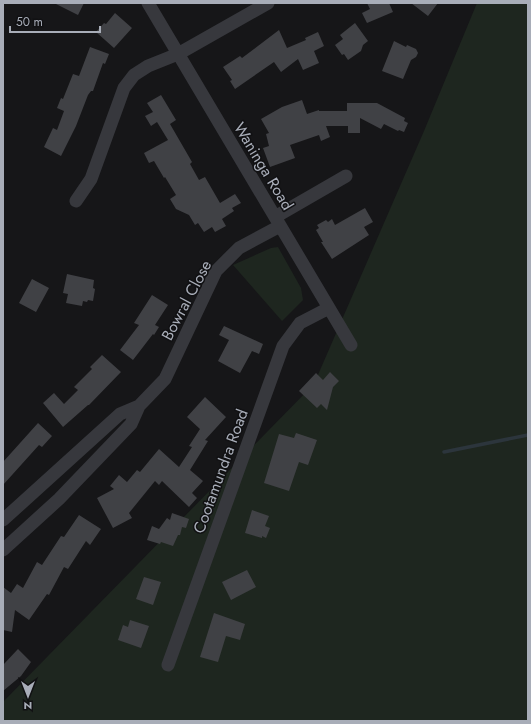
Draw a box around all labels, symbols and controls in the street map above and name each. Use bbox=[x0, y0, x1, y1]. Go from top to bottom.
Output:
scale bar bbox=[10, 8, 100, 34]
text: 50 m bbox=[16, 13, 43, 31]
street label: Waninga Road bbox=[228, 118, 299, 215]
street label: Bowral Close bbox=[156, 256, 217, 345]
street label: Cootamundra Road bbox=[187, 406, 254, 537]
north arrow bbox=[8, 676, 48, 716]
text: N bbox=[24, 698, 32, 714]

